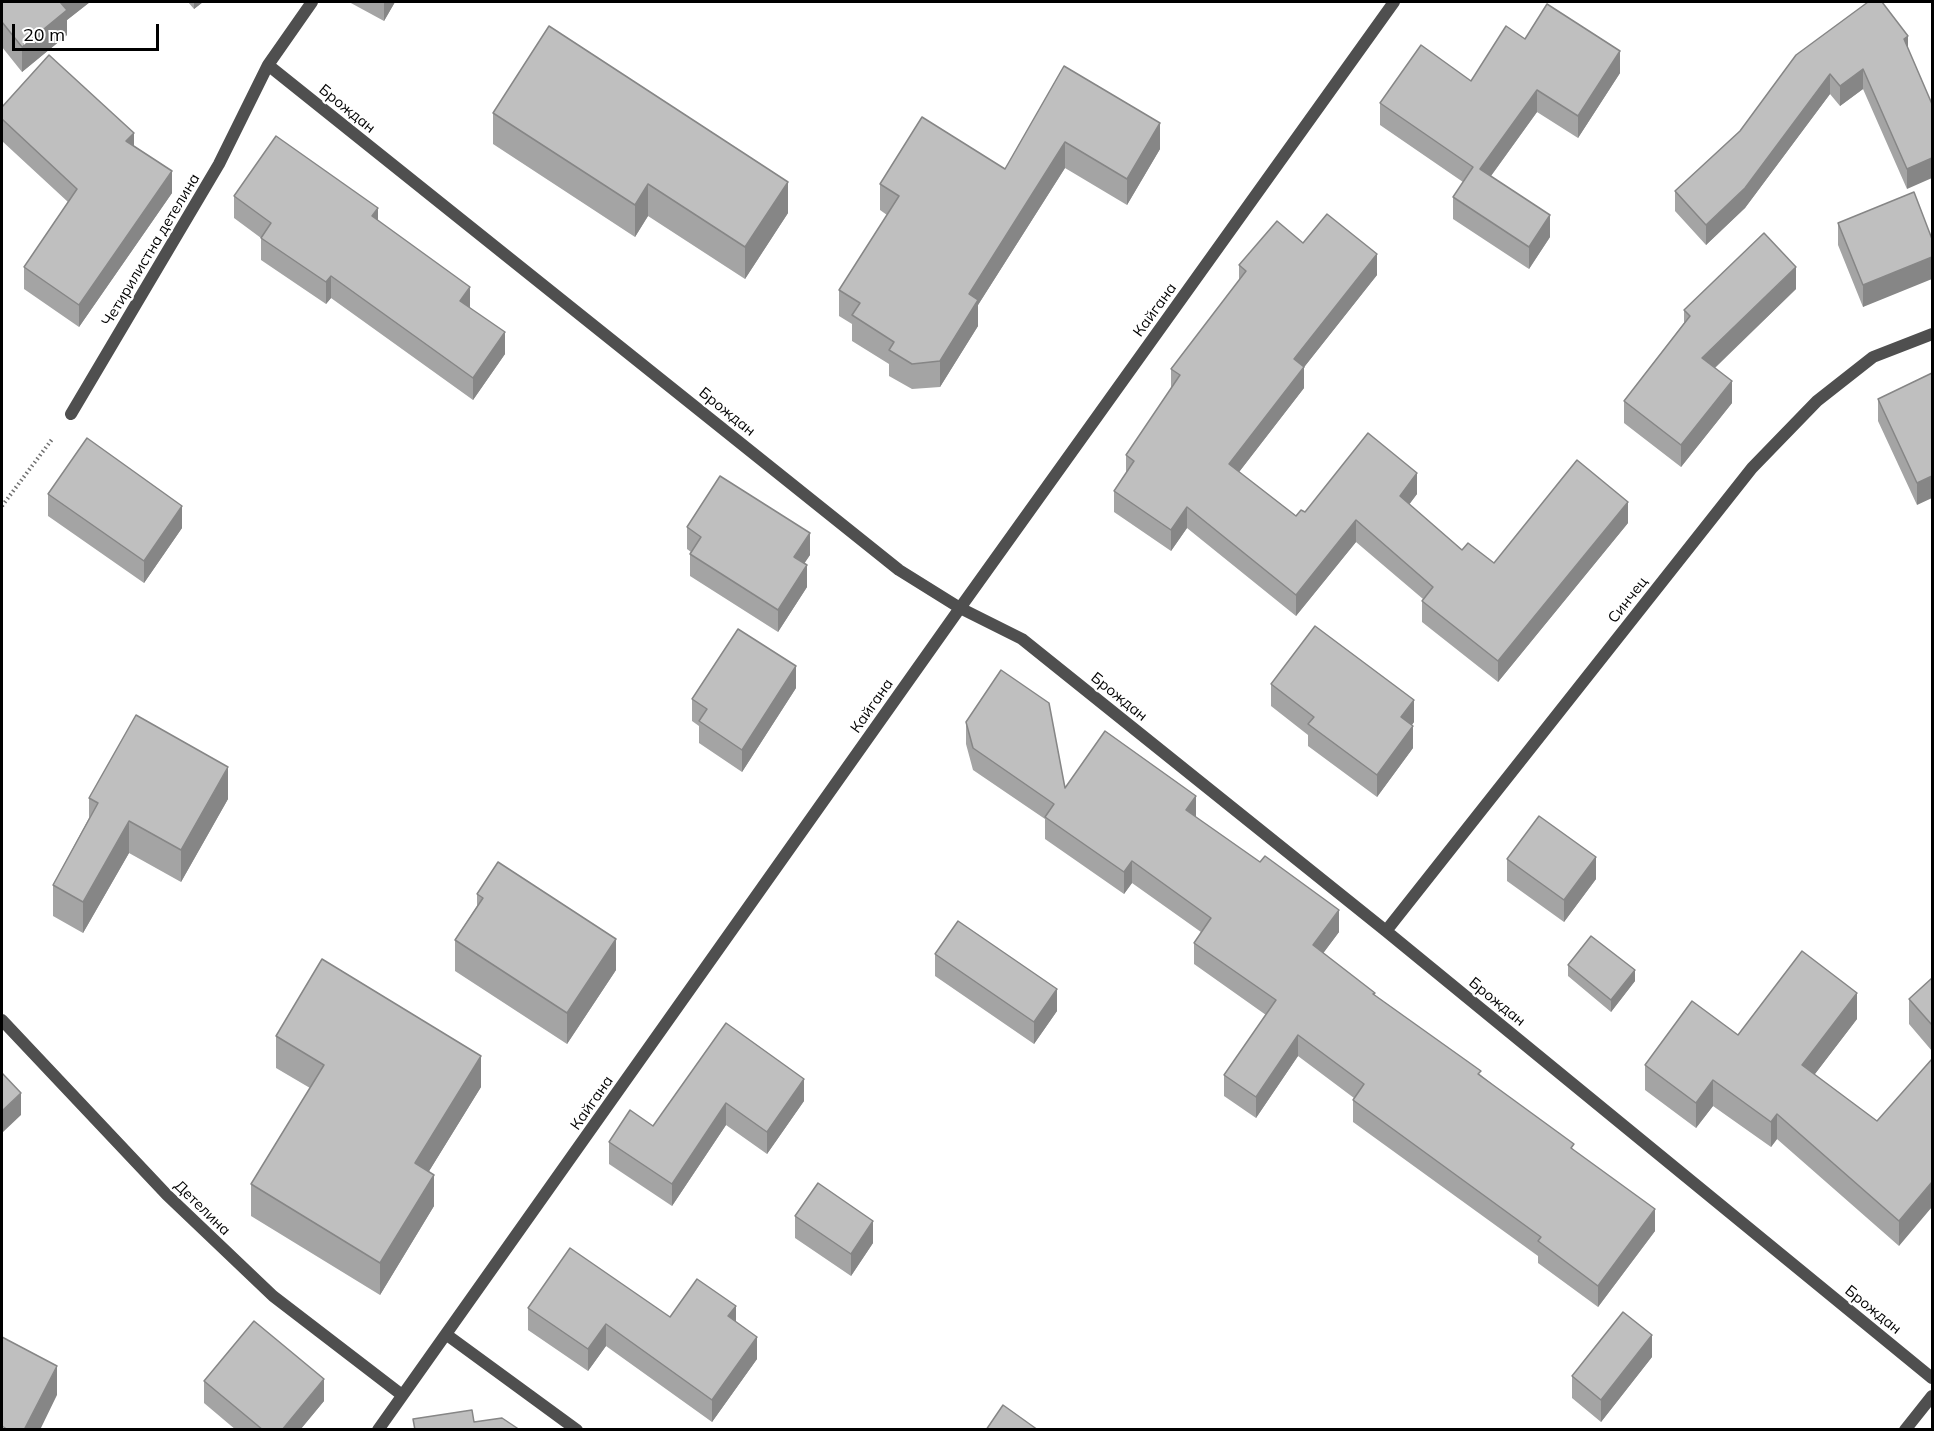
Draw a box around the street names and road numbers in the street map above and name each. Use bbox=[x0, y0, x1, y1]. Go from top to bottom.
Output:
street label: Брождан bbox=[315, 81, 379, 137]
street label: Четирилистна детелина bbox=[98, 170, 204, 330]
street label: Кайгана bbox=[1130, 280, 1180, 340]
street label: Брождан bbox=[695, 384, 759, 440]
street label: Синчец bbox=[1604, 573, 1652, 627]
street label: Брождан bbox=[1087, 669, 1151, 725]
street label: Кайгана bbox=[847, 675, 897, 737]
street label: Брождан bbox=[1465, 974, 1529, 1030]
street label: Кайгана bbox=[567, 1072, 617, 1134]
street label: Детелина bbox=[170, 1177, 234, 1239]
street label: Брождан bbox=[1841, 1282, 1905, 1338]

